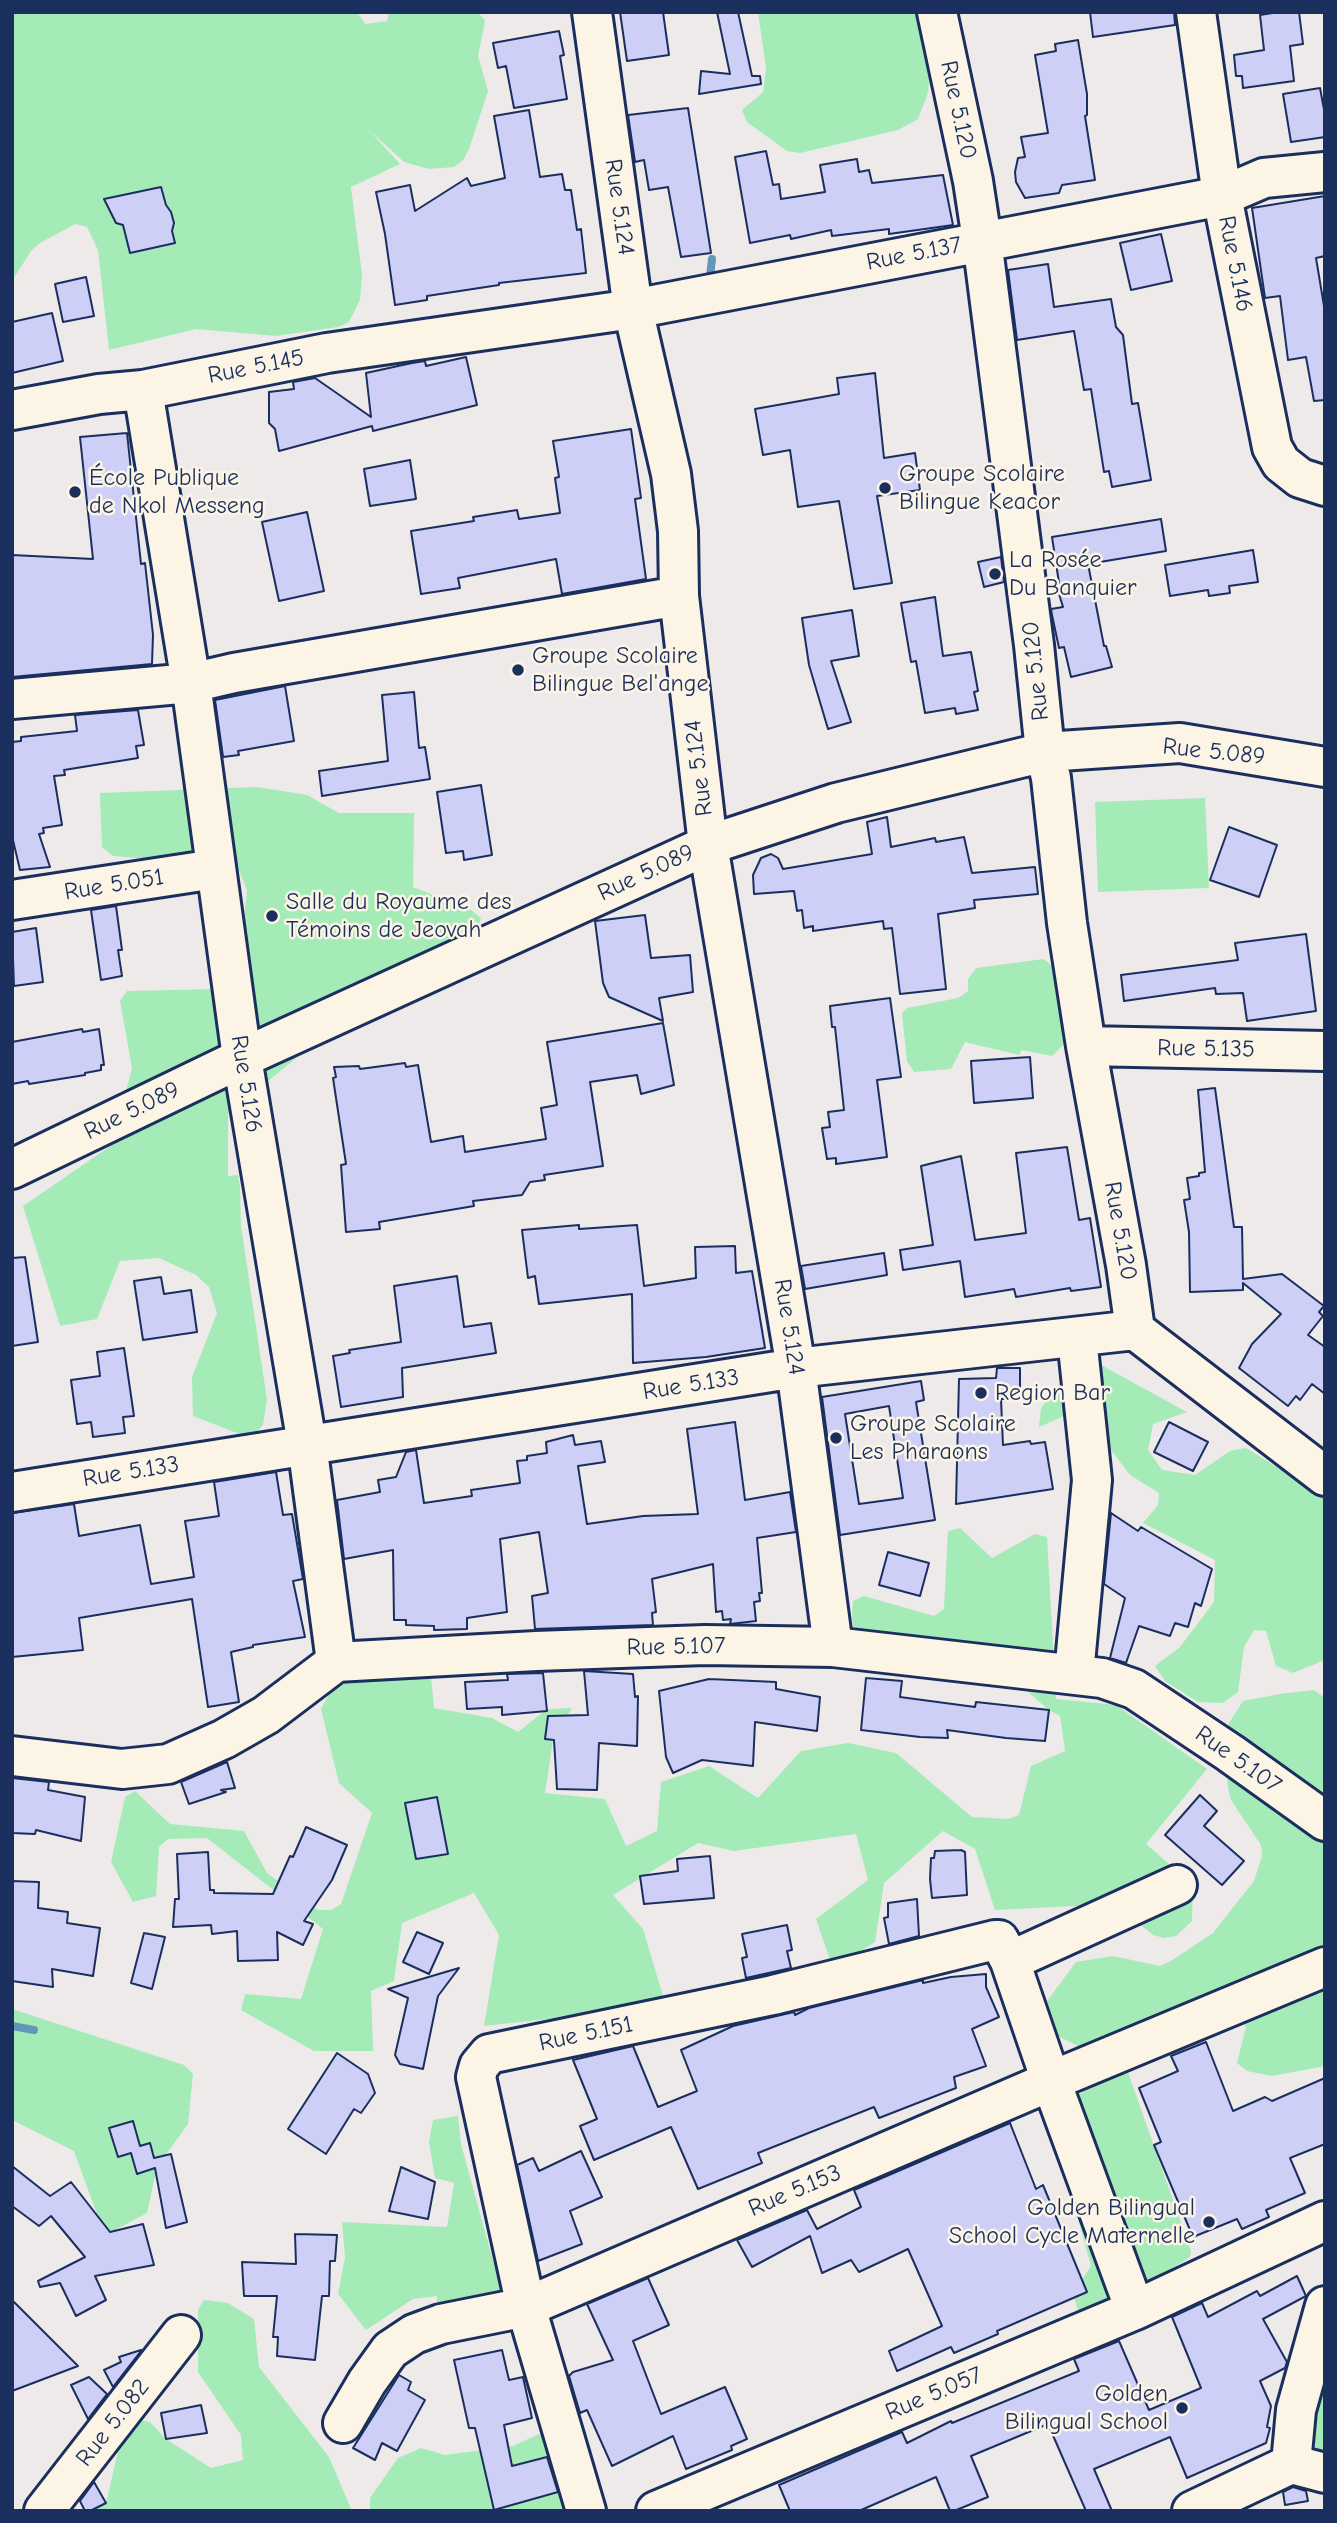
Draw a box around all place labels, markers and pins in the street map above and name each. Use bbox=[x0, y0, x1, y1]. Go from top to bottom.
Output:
place label: Groupe Scolaire Bilingue Keacor bbox=[899, 460, 1065, 516]
place label: École Publique de Nkol Messeng bbox=[89, 464, 265, 520]
marker: Groupe Scolaire Bilingue Keacor bbox=[877, 480, 893, 496]
marker: École Publique de Nkol Messeng bbox=[67, 484, 83, 500]
place label: La Rosée Du Banquier bbox=[1009, 546, 1137, 602]
marker: La Rosée Du Banquier bbox=[987, 566, 1003, 582]
place label: Groupe Scolaire Bilingue Bel'ange bbox=[532, 642, 709, 698]
marker: Groupe Scolaire Bilingue Bel'ange bbox=[510, 662, 526, 678]
place label: Salle du Royaume des Témoins de Jeovah bbox=[286, 888, 511, 944]
marker: Salle du Royaume des Témoins de Jeovah bbox=[264, 908, 280, 924]
place label: Region Bar bbox=[995, 1379, 1110, 1407]
marker: Region Bar bbox=[973, 1385, 989, 1401]
place label: Groupe Scolaire Les Pharaons bbox=[850, 1410, 1016, 1466]
marker: Groupe Scolaire Les Pharaons bbox=[828, 1430, 844, 1446]
place label: Golden Bilingual School Cycle Maternelle bbox=[949, 2194, 1195, 2250]
marker: Golden Bilingual School Cycle Maternelle bbox=[1201, 2214, 1217, 2230]
place label: Golden Bilingual School bbox=[1005, 2380, 1168, 2436]
marker: Golden Bilingual School bbox=[1174, 2400, 1190, 2416]

